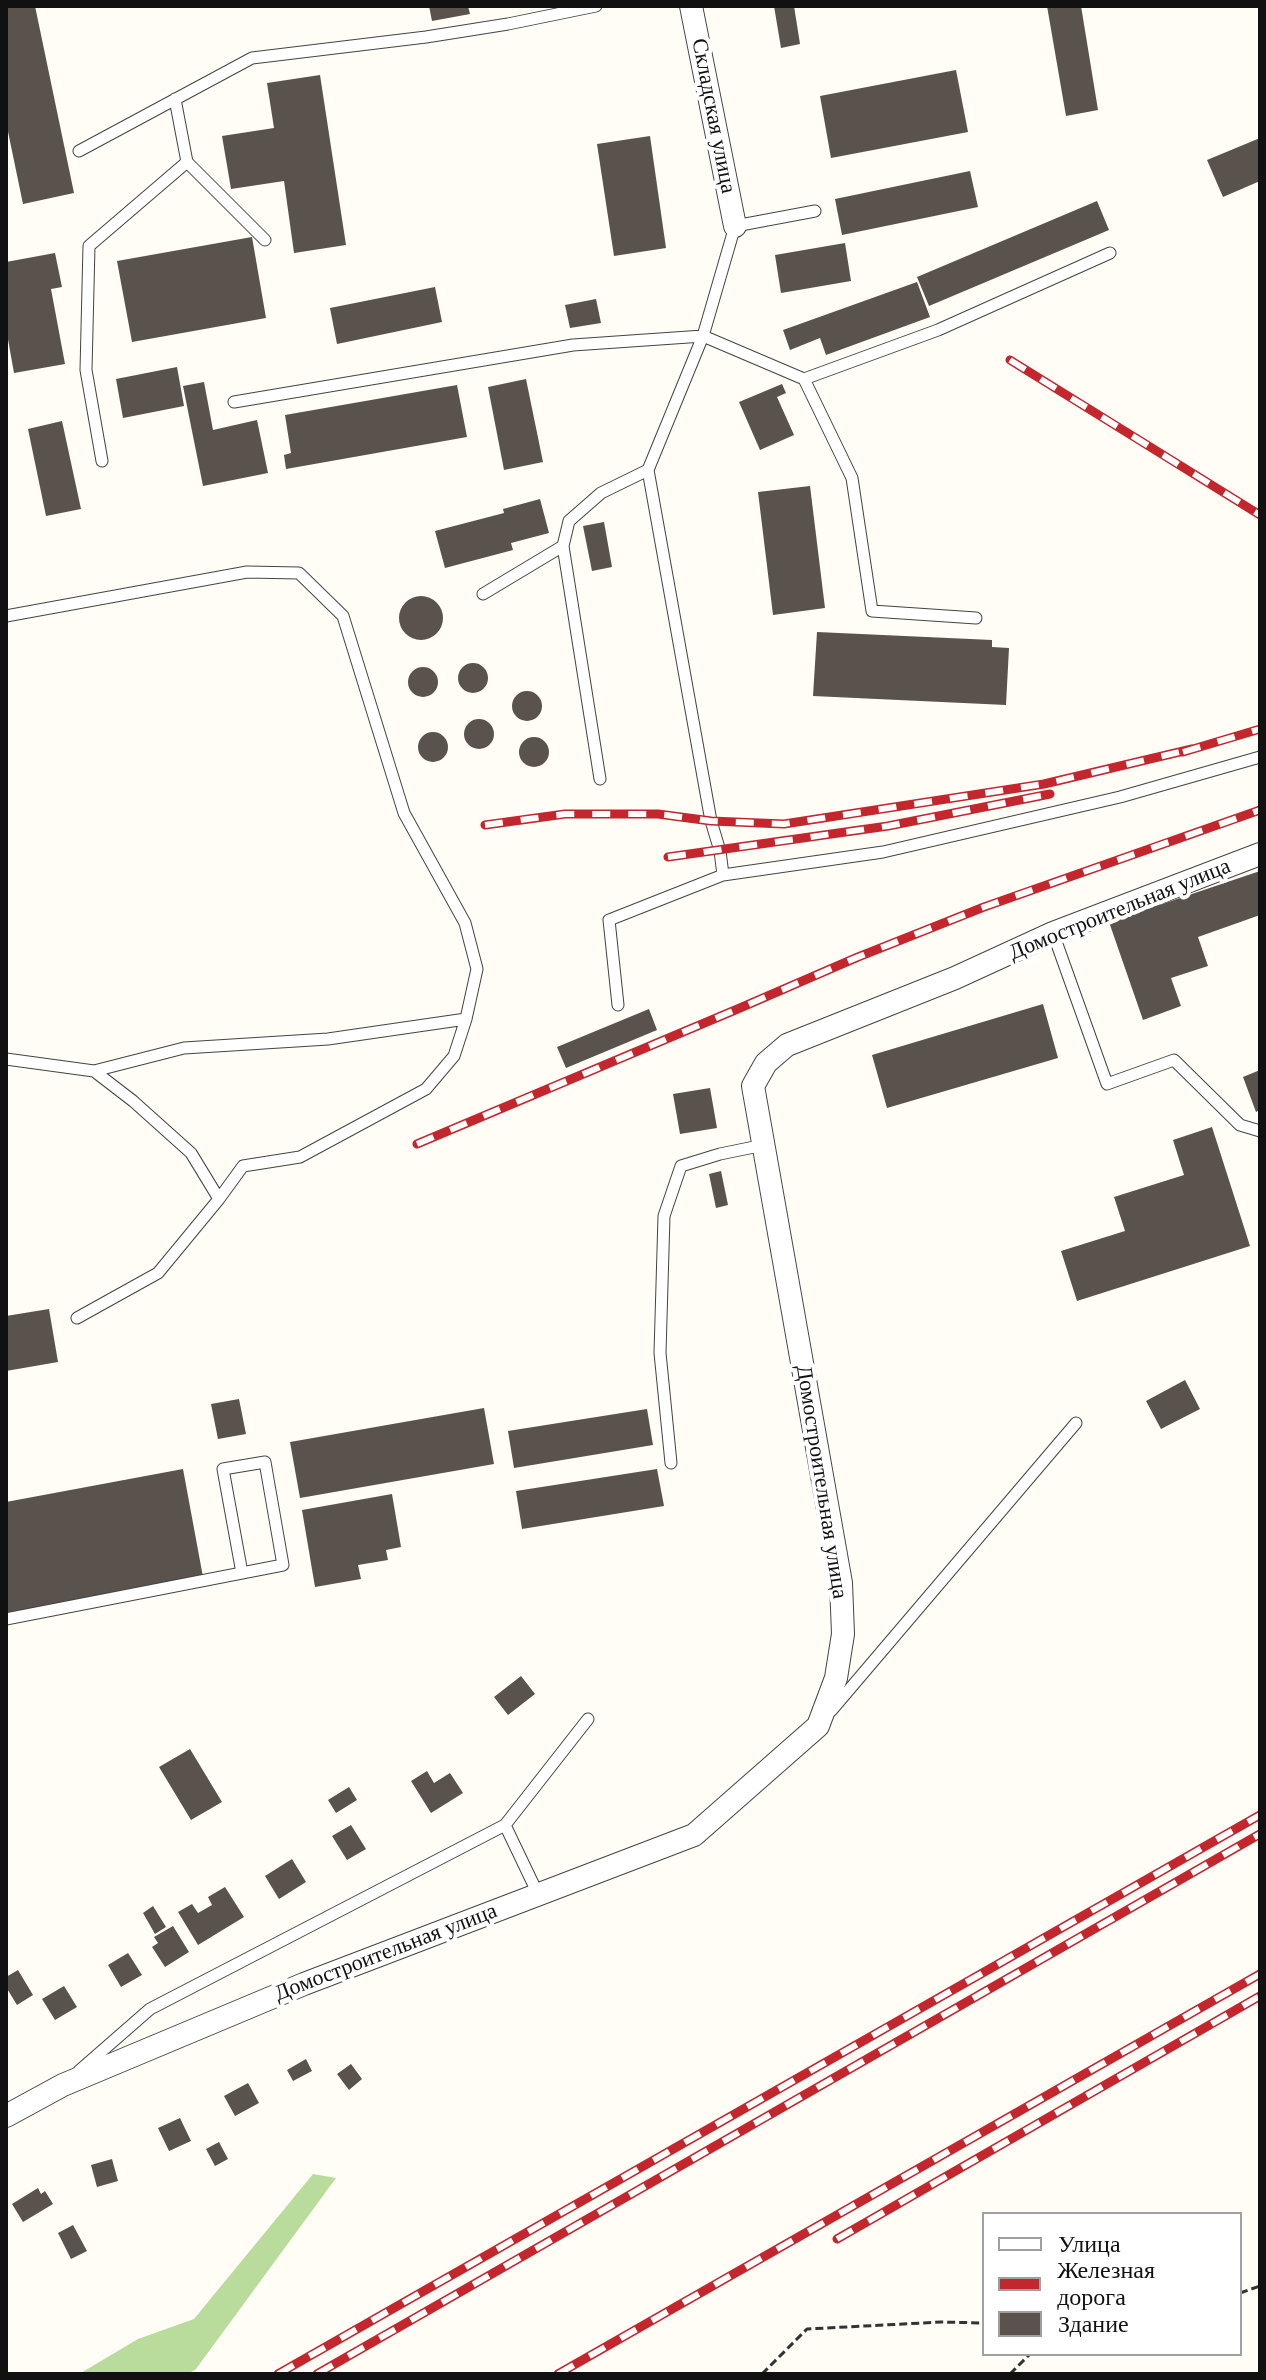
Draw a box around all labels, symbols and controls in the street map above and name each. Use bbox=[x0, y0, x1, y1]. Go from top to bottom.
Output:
street label: Складская улица bbox=[685, 36, 741, 196]
street label: Домостроительная улица bbox=[1005, 853, 1235, 967]
street label: Домостроительная улица bbox=[789, 1363, 853, 1601]
street label: Домостроительная улица bbox=[271, 1898, 501, 2008]
legend bbox=[982, 2212, 1242, 2356]
text: Улица bbox=[1058, 2231, 1121, 2257]
text: Железная дорога bbox=[1057, 2257, 1155, 2310]
text: Здание bbox=[1058, 2311, 1129, 2337]

